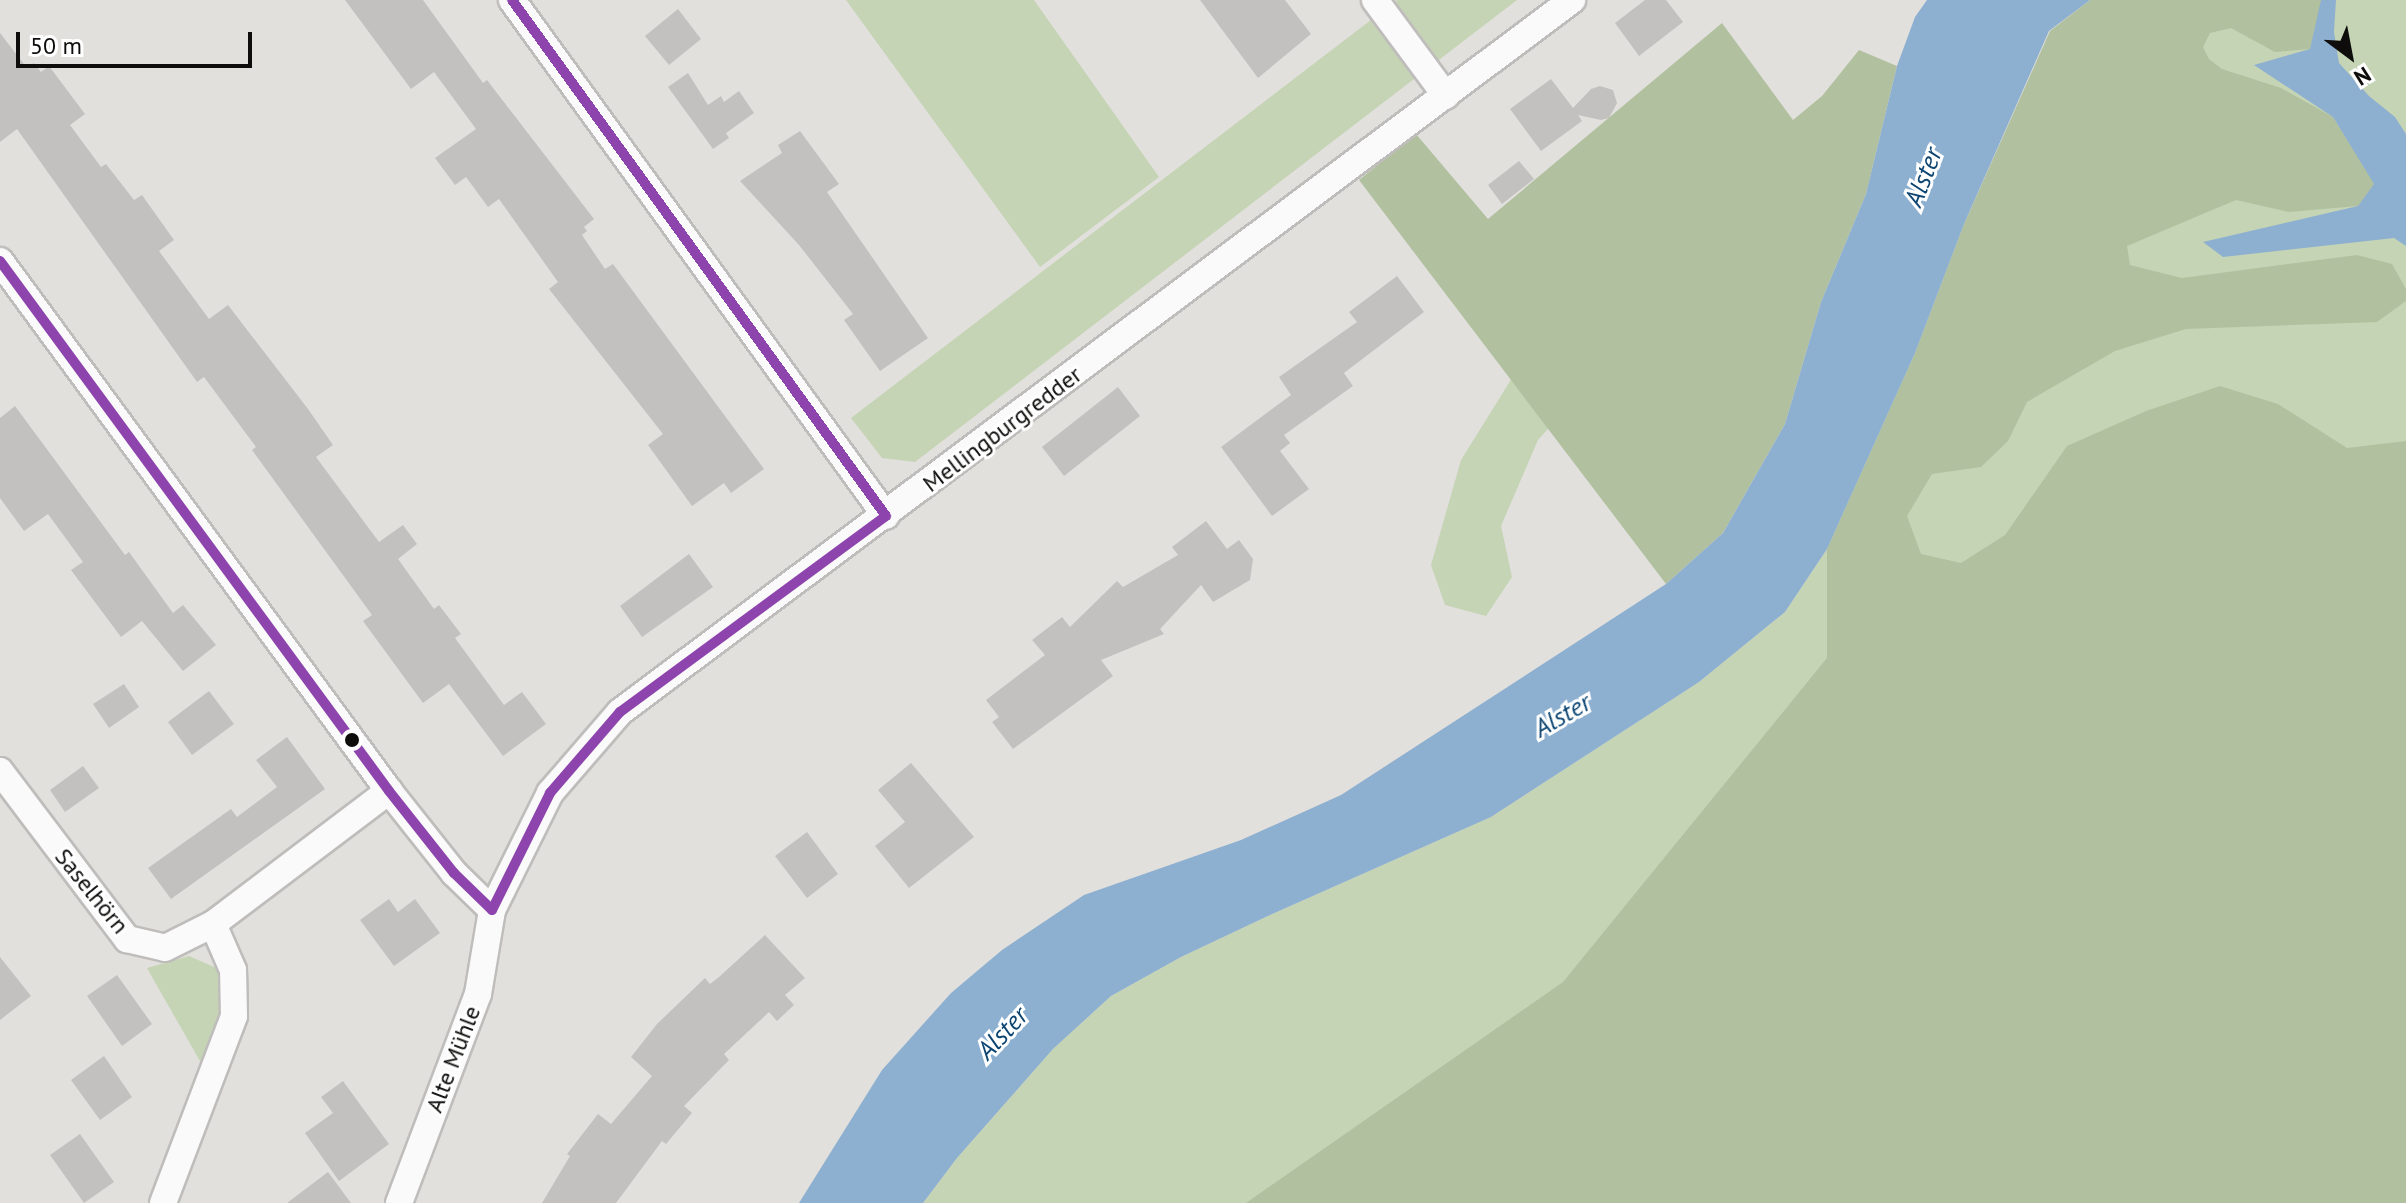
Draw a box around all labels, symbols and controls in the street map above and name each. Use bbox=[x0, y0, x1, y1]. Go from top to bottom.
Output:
scale bar bbox=[20, 16, 256, 66]
north arrow bbox=[2310, 16, 2390, 96]
text: 50 m bbox=[30, 30, 82, 61]
text: N bbox=[2349, 61, 2376, 92]
water label: Alster bbox=[1898, 143, 1948, 211]
street label: Mellingburgredder bbox=[917, 360, 1087, 498]
water label: Alster bbox=[1528, 686, 1596, 744]
unlabelled marker bbox=[344, 732, 360, 748]
street label: Saselhörn bbox=[49, 843, 135, 939]
water label: Alster bbox=[970, 1000, 1034, 1066]
street label: Alte Mühle bbox=[420, 1002, 486, 1116]

